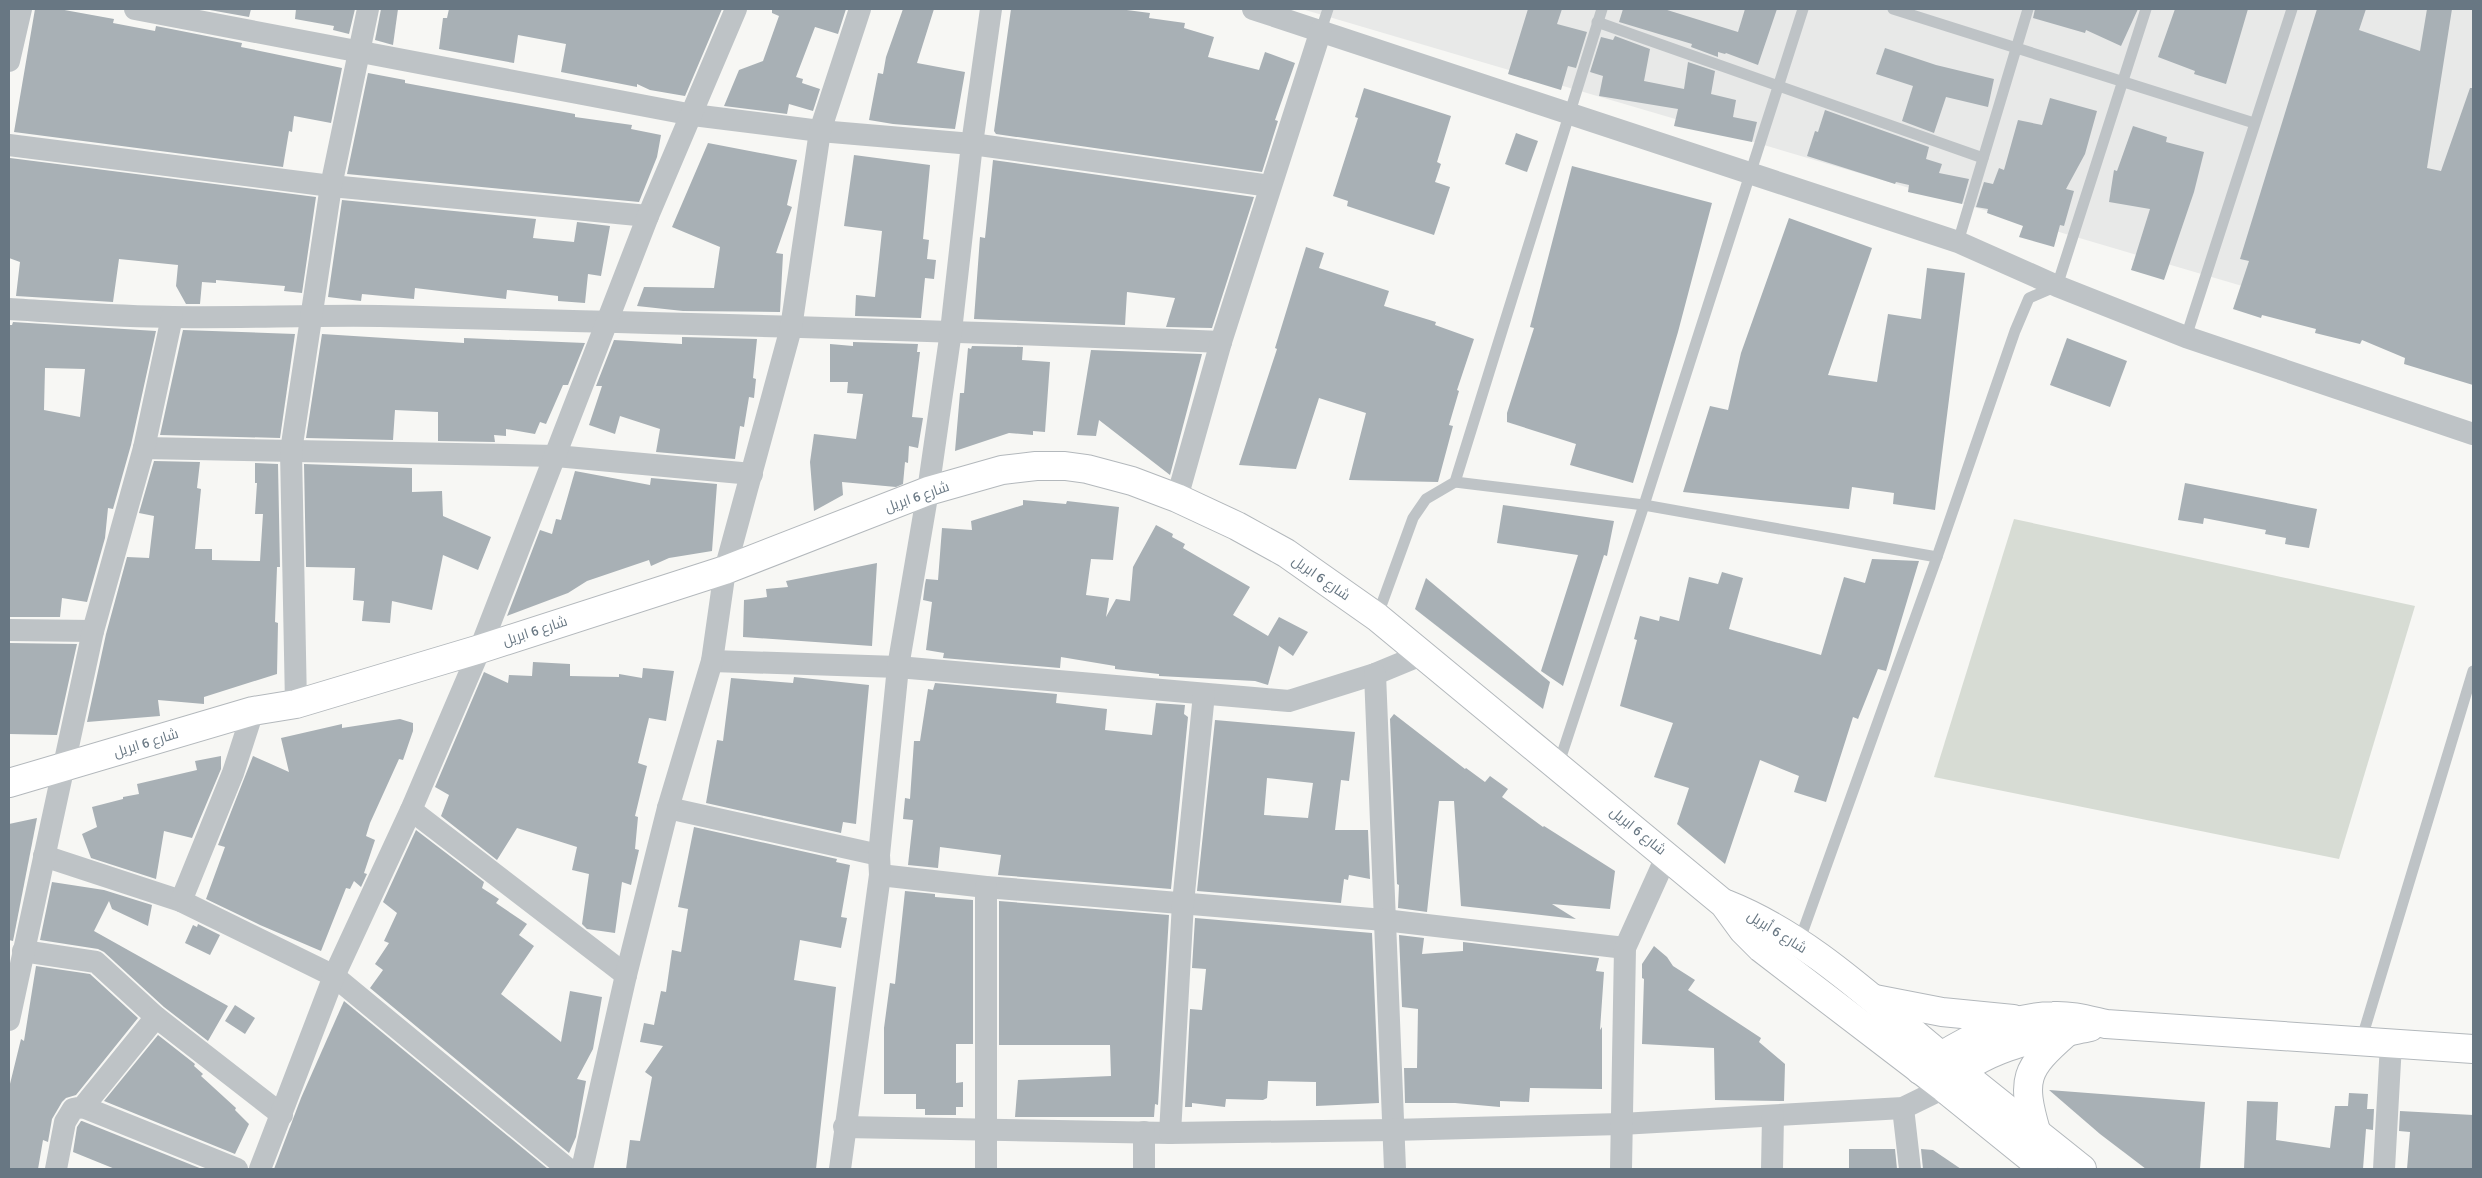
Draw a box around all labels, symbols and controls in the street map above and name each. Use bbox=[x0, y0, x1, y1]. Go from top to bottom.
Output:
street label: شارع 6 ابريل bbox=[882, 478, 952, 516]
street label: شارع 6 ابريل bbox=[1289, 552, 1353, 604]
street label: شارع 6 ابريل bbox=[500, 613, 570, 649]
street label: شارع 6 ابريل bbox=[111, 725, 181, 761]
street label: شارع 6 ابريل bbox=[1607, 803, 1669, 859]
street label: شارع 6 أبريل bbox=[1744, 906, 1811, 957]

